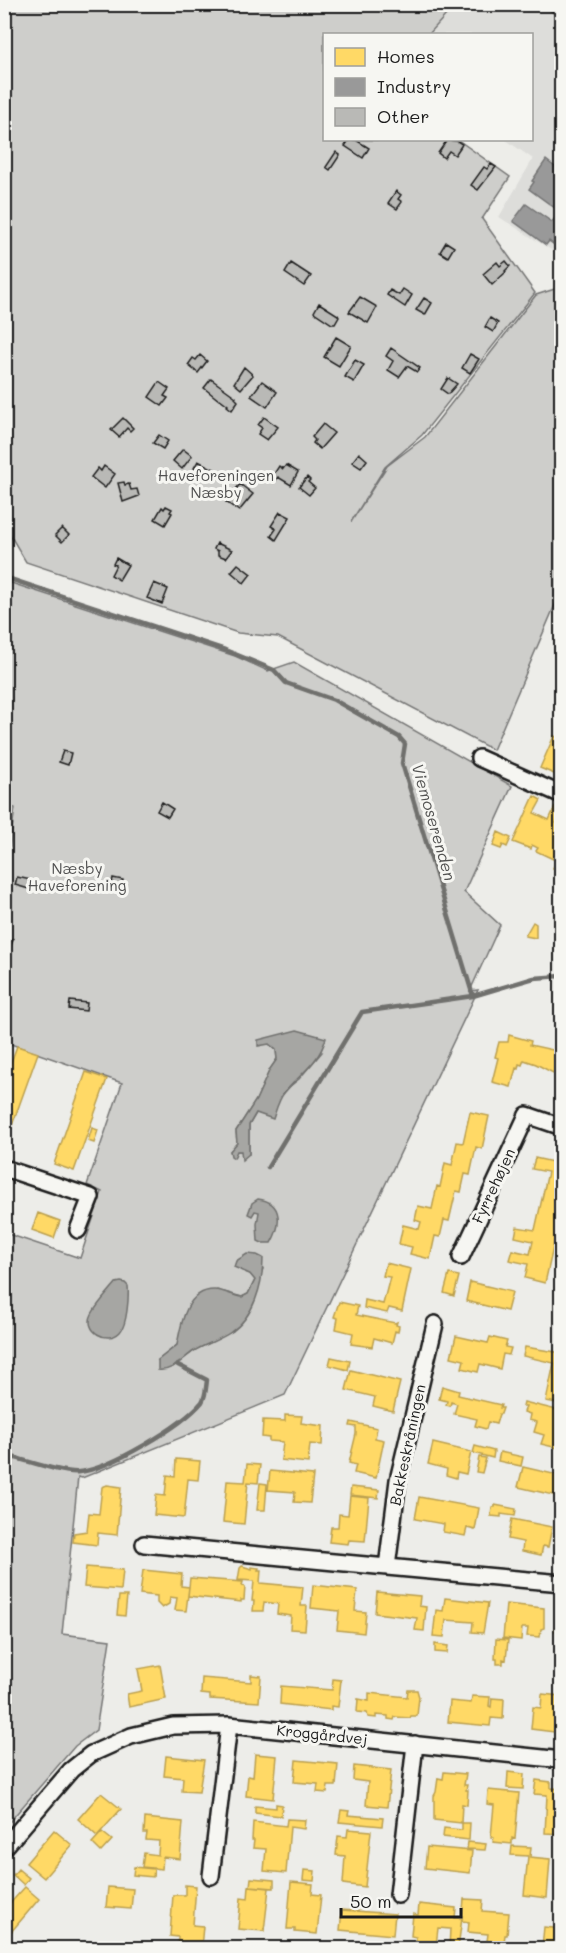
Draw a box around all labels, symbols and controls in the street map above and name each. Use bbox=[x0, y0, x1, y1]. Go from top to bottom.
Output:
legend bbox=[323, 33, 533, 141]
text: Homes bbox=[377, 44, 435, 68]
text: Industry bbox=[377, 74, 451, 98]
text: Other bbox=[377, 104, 430, 128]
park label: Haveforeningen Næsby bbox=[158, 465, 274, 502]
water label: Viemoserenden bbox=[408, 761, 461, 883]
park label: Næsby Haveforening bbox=[28, 858, 127, 895]
street label: Fyrrehøjen bbox=[467, 1145, 519, 1226]
street label: Bakkeskråningen bbox=[384, 1382, 430, 1507]
street label: Kroggårdvej bbox=[276, 1719, 369, 1749]
scale bar bbox=[341, 1881, 461, 1919]
text: 50 m bbox=[350, 1889, 392, 1913]

